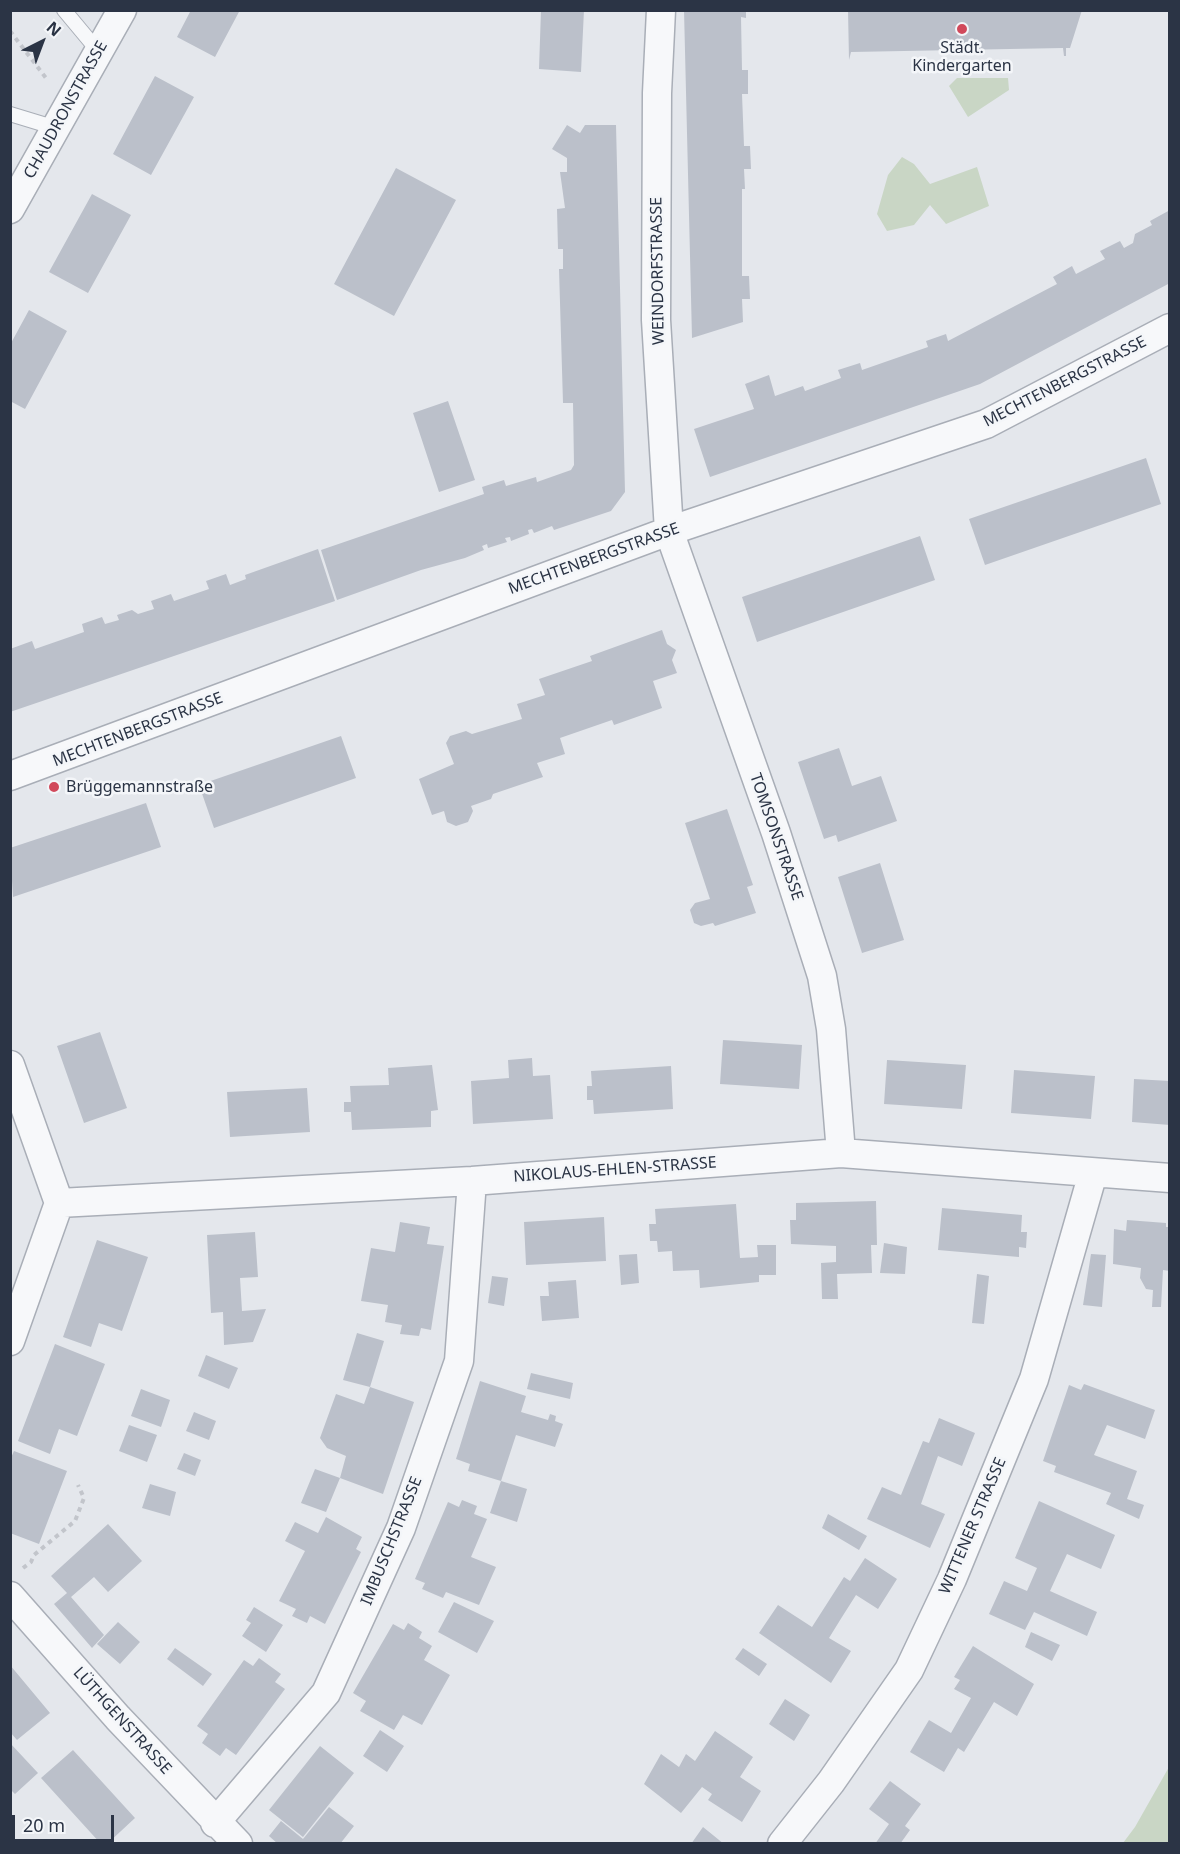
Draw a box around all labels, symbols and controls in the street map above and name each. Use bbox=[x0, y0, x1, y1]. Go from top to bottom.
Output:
north arrow bbox=[12, 12, 72, 72]
text: N bbox=[42, 16, 66, 41]
marker: Städt. Kindergarten bbox=[955, 22, 969, 36]
street label: CHAUDRONSTRASSE bbox=[20, 38, 112, 182]
place label: Städt. Kindergarten bbox=[912, 38, 1012, 76]
street label: WEINDORFSTRASSE bbox=[647, 197, 669, 345]
street label: MECHTENBERGSTRASSE bbox=[980, 332, 1150, 432]
street label: MECHTENBERGSTRASSE bbox=[506, 519, 682, 599]
street label: MECHTENBERGSTRASSE bbox=[50, 689, 226, 771]
street label: TOMSONSTRASSE bbox=[745, 771, 807, 903]
place label: Brüggemannstraße bbox=[66, 777, 213, 797]
marker: Brüggemannstraße bbox=[47, 780, 61, 794]
street label: NIKOLAUS-EHLEN-STRASSE bbox=[513, 1153, 717, 1187]
street label: WITTENER STRASSE bbox=[935, 1455, 1011, 1597]
street label: IMBUSCHSTRASSE bbox=[357, 1474, 427, 1608]
street label: LÜTHGENSTRASSE bbox=[69, 1663, 175, 1779]
scale bar bbox=[15, 1803, 117, 1841]
text: 20 m bbox=[23, 1813, 65, 1837]

